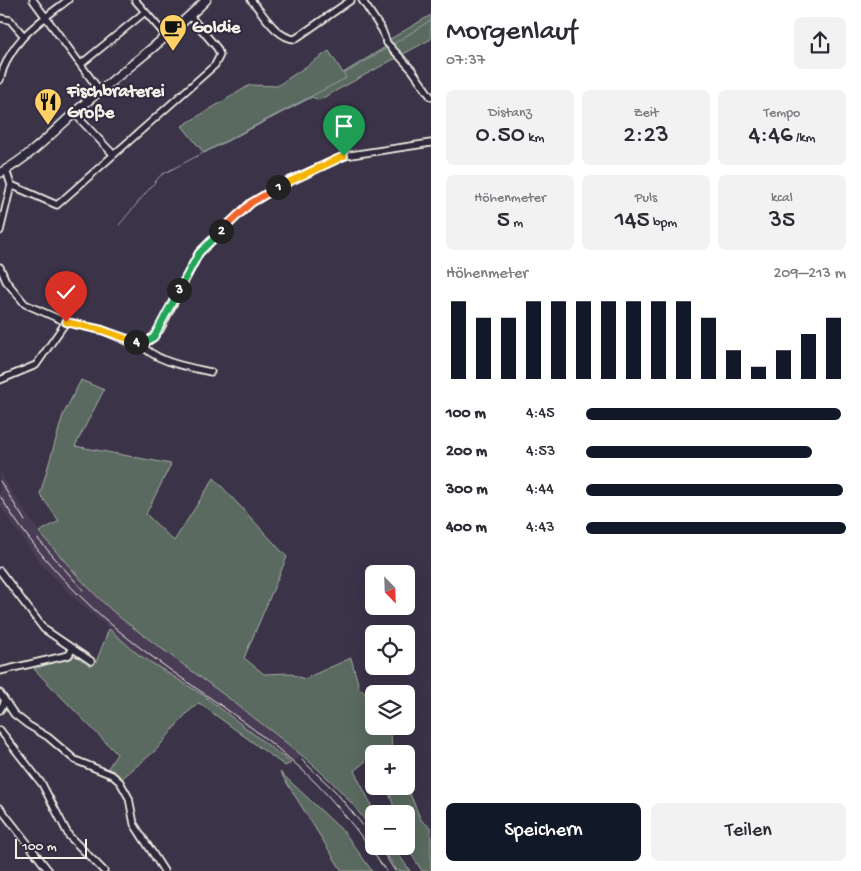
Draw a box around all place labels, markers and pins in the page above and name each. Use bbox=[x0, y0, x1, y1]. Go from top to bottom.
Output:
cafe icon: Goldie bbox=[158, 13, 188, 52]
place label: Goldie bbox=[192, 18, 241, 39]
place label: Fischbraterei Große bbox=[66, 82, 165, 124]
restaurant icon: Fischbraterei Große bbox=[33, 87, 63, 126]
pin bbox=[323, 105, 365, 156]
pin: 1 bbox=[266, 174, 290, 200]
pin: 2 bbox=[208, 218, 234, 244]
pin bbox=[45, 271, 87, 322]
pin: 3 bbox=[166, 278, 192, 302]
pin: 4 bbox=[124, 330, 148, 354]

